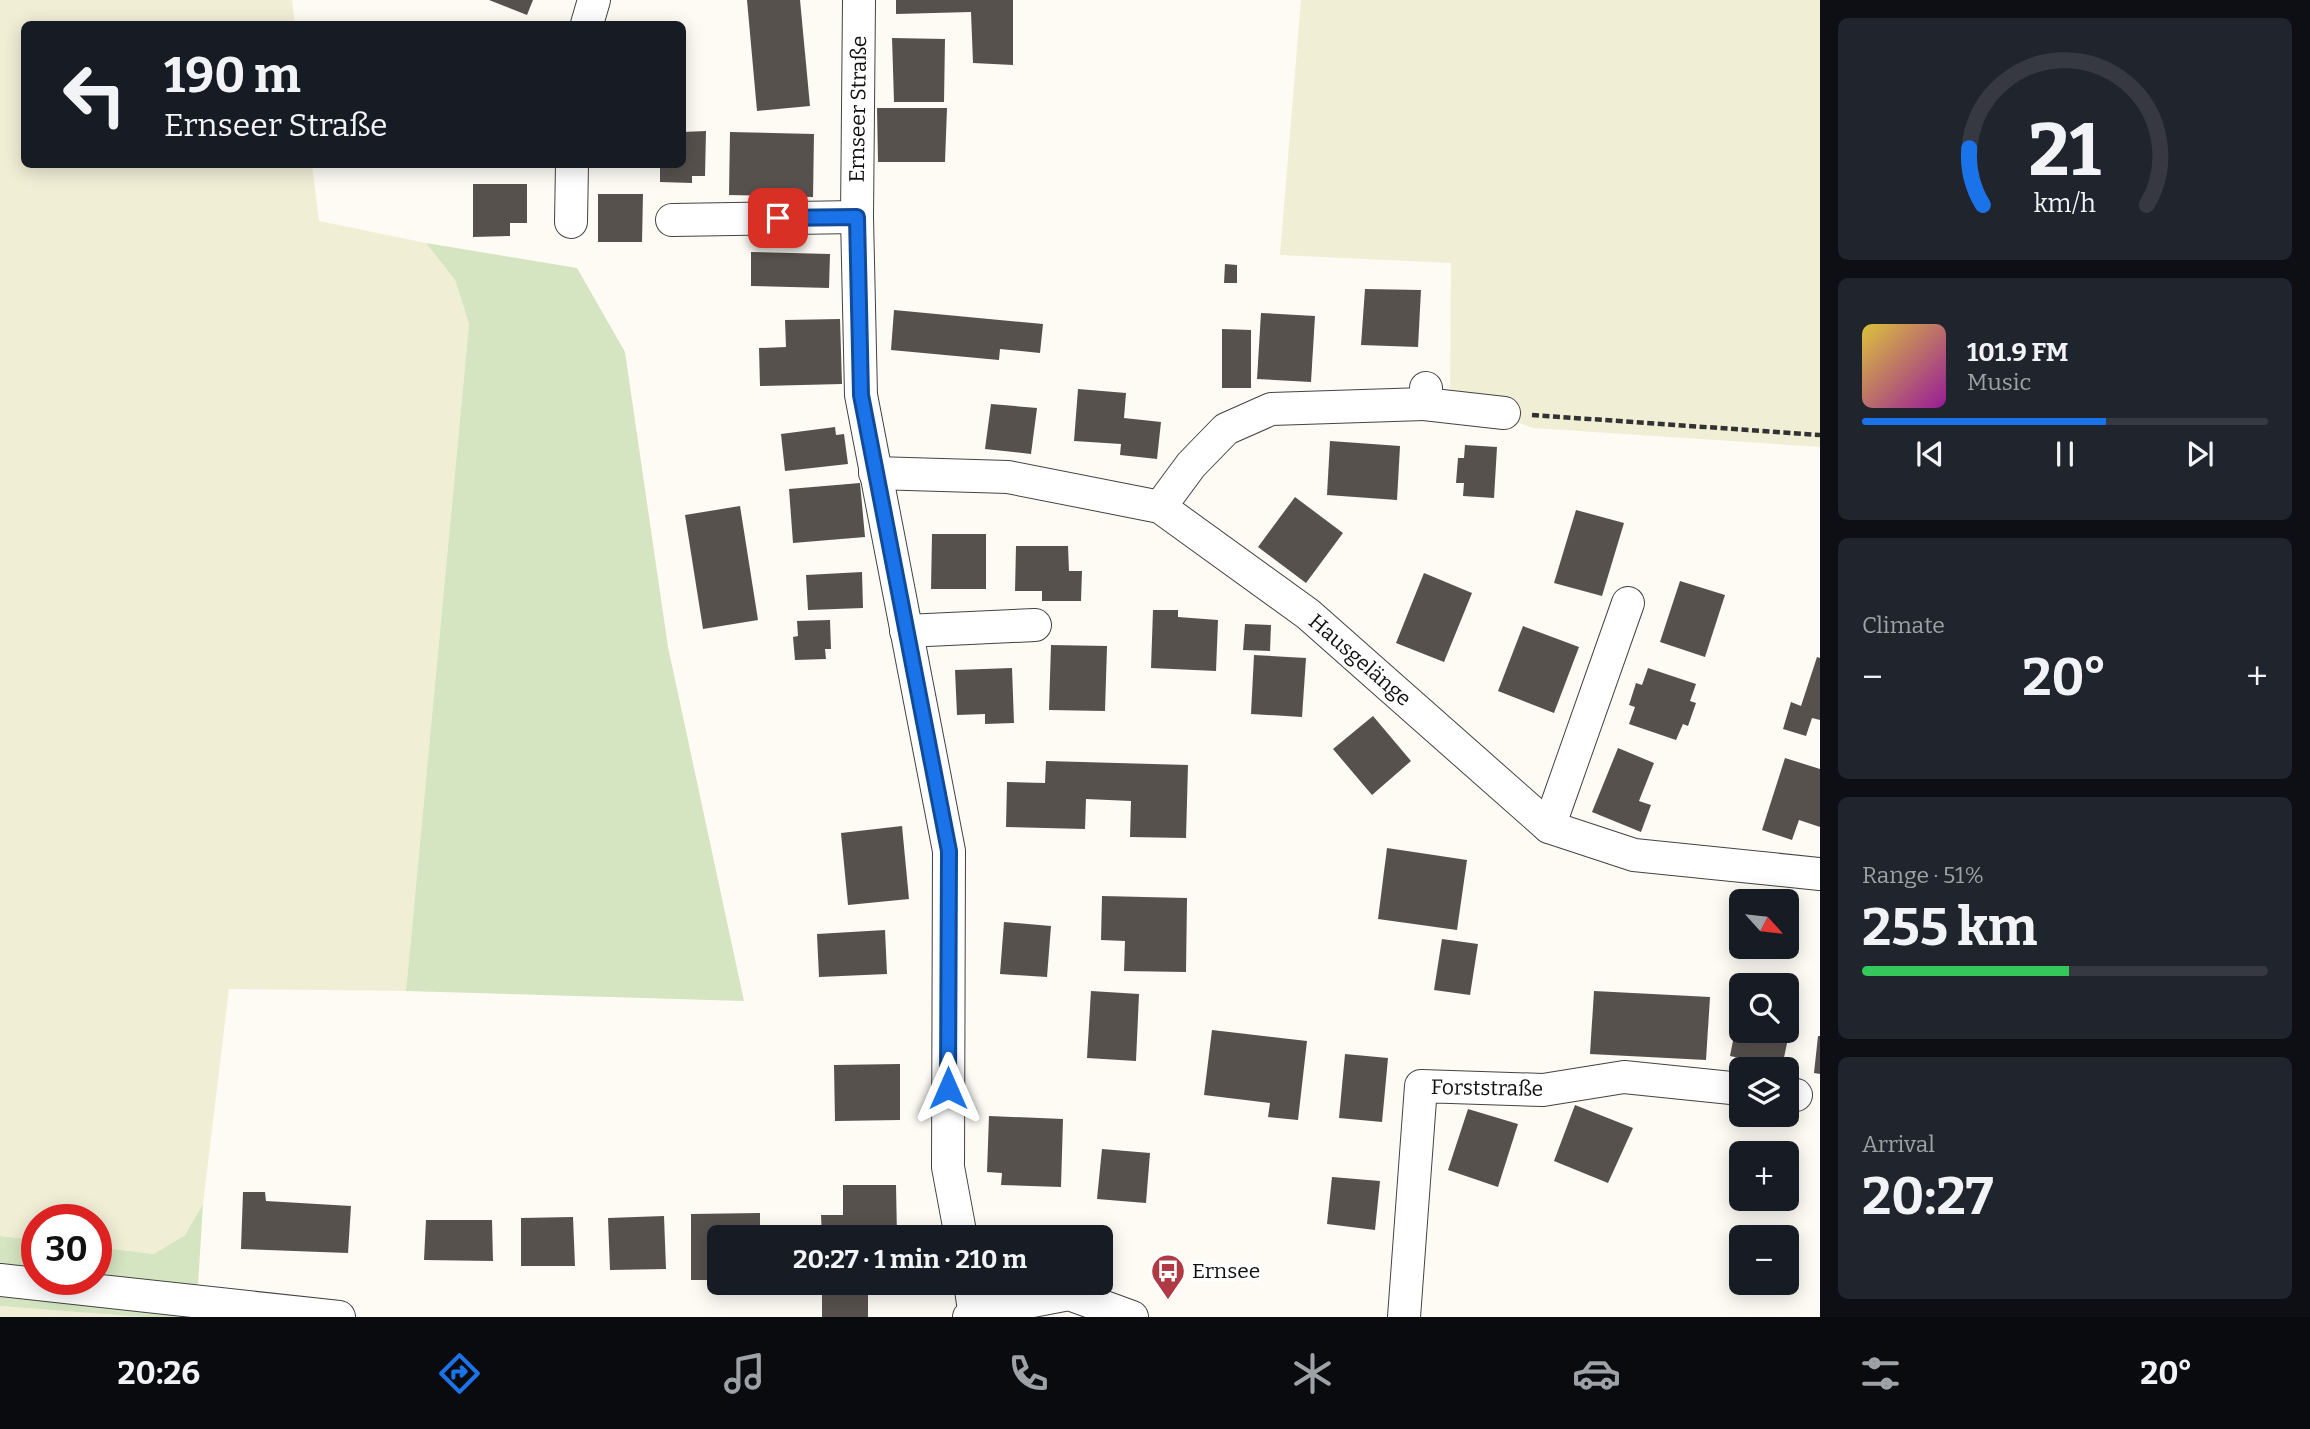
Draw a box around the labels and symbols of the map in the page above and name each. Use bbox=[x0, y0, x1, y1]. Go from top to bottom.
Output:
street label: Ernseer Straße bbox=[844, 35, 872, 183]
pin bbox=[748, 188, 808, 248]
street label: Hausgelänge bbox=[1303, 608, 1417, 712]
north arrow bbox=[1729, 889, 1799, 959]
position arrow bbox=[911, 1051, 985, 1125]
street label: Forststraße bbox=[1431, 1074, 1543, 1102]
speed limit sign: 30 bbox=[21, 1204, 112, 1295]
bus stop icon: Ernsee bbox=[1149, 1252, 1187, 1301]
place label: Ernsee bbox=[1192, 1258, 1260, 1284]

